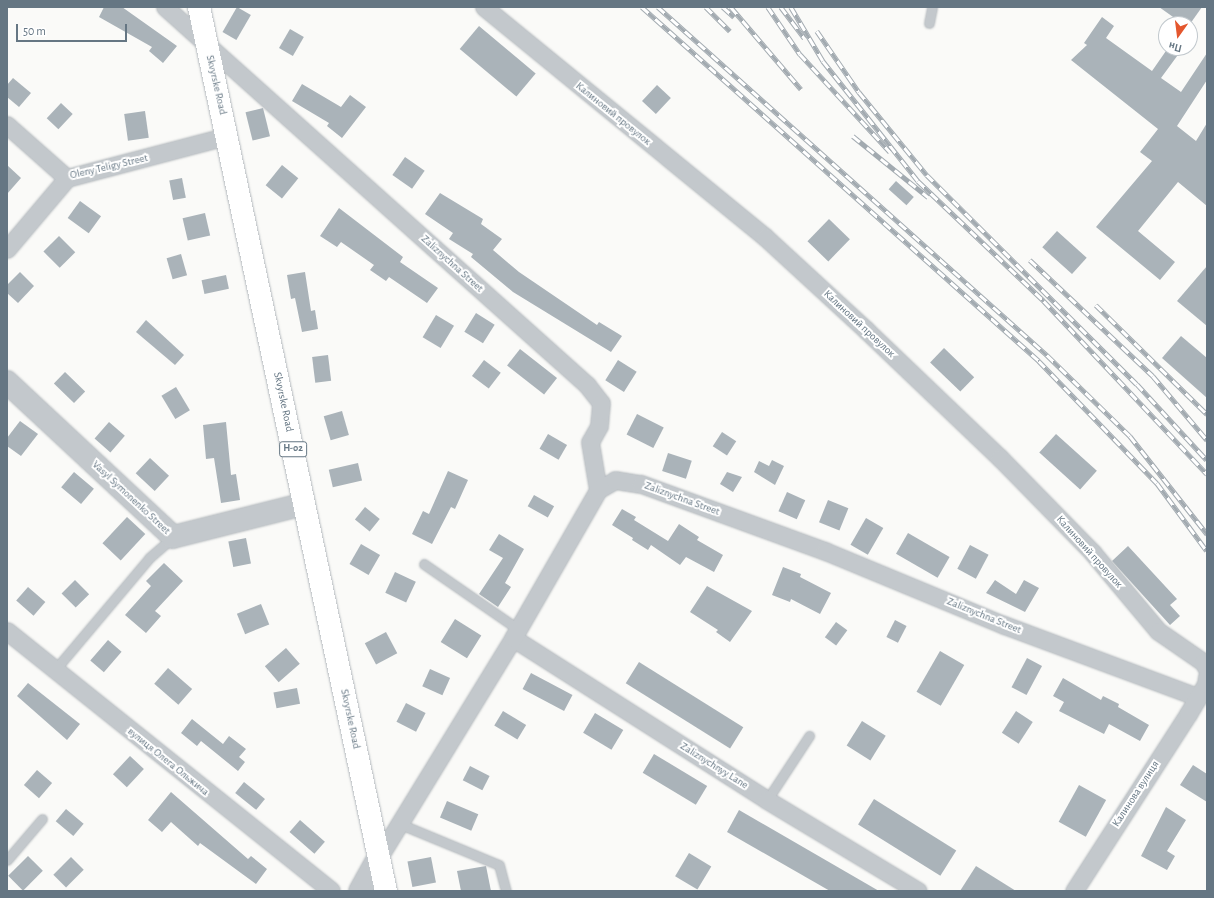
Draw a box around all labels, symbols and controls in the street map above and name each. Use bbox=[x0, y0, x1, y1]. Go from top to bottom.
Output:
scale bar bbox=[18, 16, 129, 42]
north arrow bbox=[1158, 16, 1198, 56]
text: 50 m bbox=[23, 25, 46, 37]
text: Пн bbox=[1167, 40, 1183, 54]
street label: Skvyrske Road bbox=[203, 54, 229, 116]
street label: Калиновий провулок bbox=[573, 80, 653, 148]
street label: Oleny Teligy Street bbox=[69, 152, 149, 182]
street label: Zaliznychna Street bbox=[418, 233, 486, 295]
street label: Калиновий провулок bbox=[820, 287, 898, 361]
street label: Skvyrske Road bbox=[270, 371, 296, 433]
road number: Н-02 bbox=[279, 441, 307, 457]
street label: Vasyl Symonenko Street bbox=[89, 458, 173, 538]
street label: Zaliznychna Street bbox=[643, 479, 721, 519]
street label: Калиновий провулок bbox=[1053, 513, 1125, 591]
street label: Zaliznychna Street bbox=[945, 595, 1023, 637]
street label: Skvyrske Road bbox=[337, 688, 363, 750]
street label: вулиця Олега Ольжича bbox=[125, 725, 211, 799]
street label: Zaliznychnyy Lane bbox=[678, 740, 750, 792]
street label: Калинова вулиця bbox=[1110, 758, 1162, 830]

